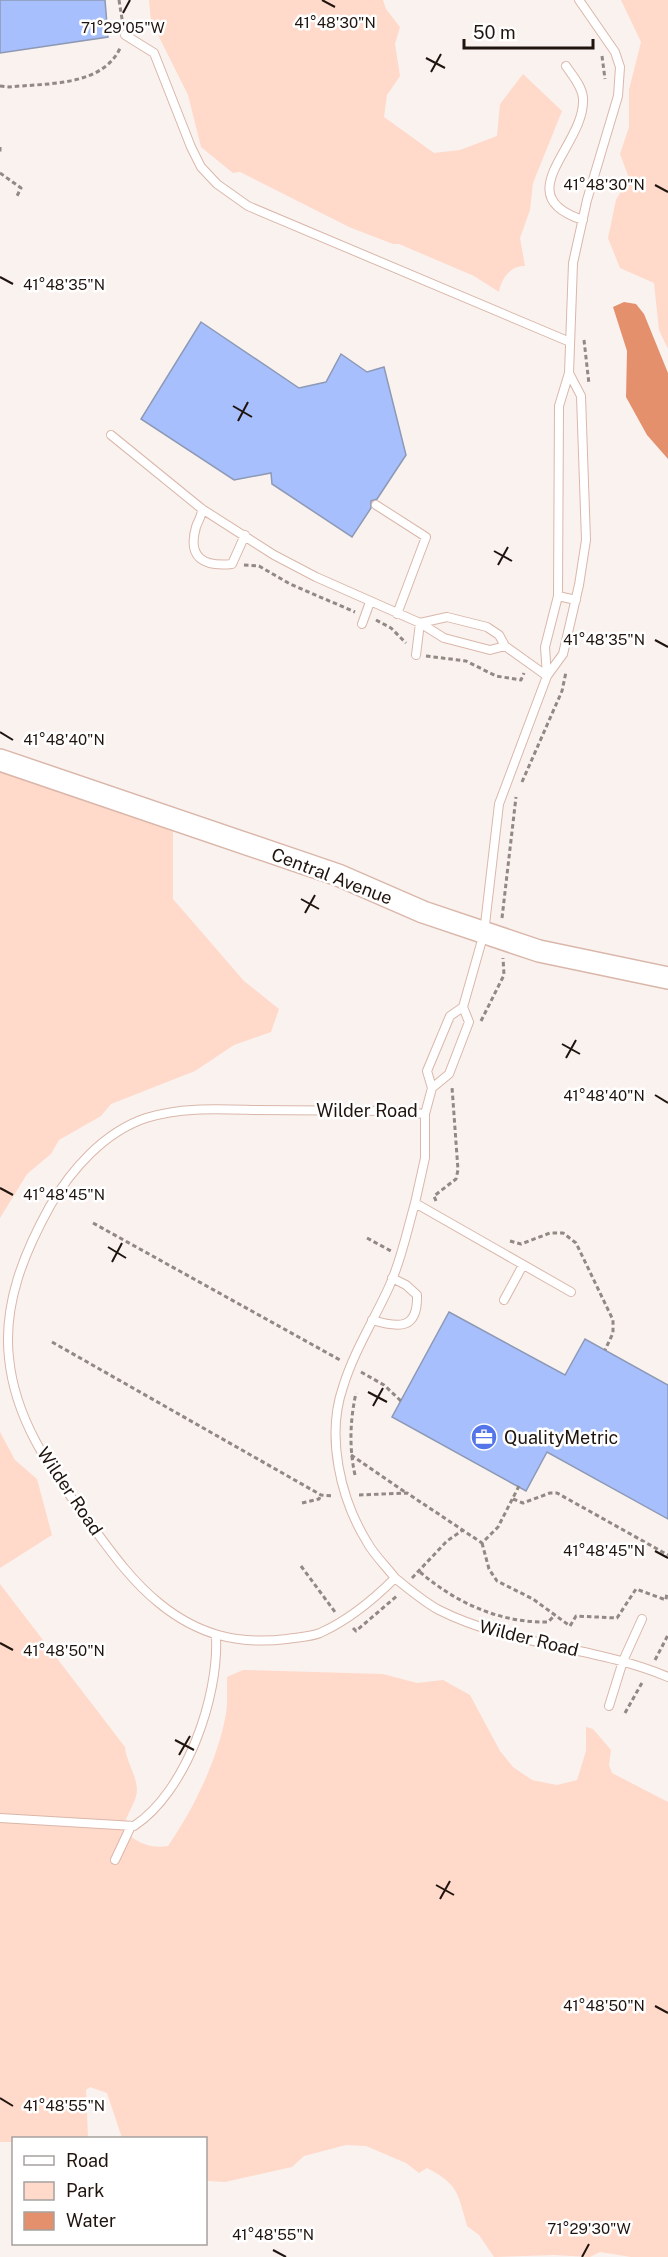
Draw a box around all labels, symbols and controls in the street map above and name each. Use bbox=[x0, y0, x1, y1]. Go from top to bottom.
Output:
scale bar bbox=[464, 12, 593, 50]
text: 41°48'30"N bbox=[294, 14, 376, 31]
text: 71°29'05"W bbox=[81, 19, 165, 36]
text: 50 m bbox=[473, 22, 516, 43]
text: 41°48'30"N bbox=[563, 176, 645, 193]
text: 41°48'35"N bbox=[23, 276, 105, 293]
text: 41°48'35"N bbox=[563, 631, 645, 648]
text: 41°48'40"N bbox=[23, 731, 105, 748]
street label: Central Avenue bbox=[269, 843, 395, 909]
text: 41°48'40"N bbox=[563, 1087, 645, 1104]
street label: Wilder Road bbox=[316, 1100, 418, 1121]
text: 41°48'45"N bbox=[23, 1186, 105, 1203]
office icon: QualityMetric bbox=[469, 1422, 499, 1452]
place label: QualityMetric bbox=[504, 1427, 618, 1448]
street label: Wilder Road bbox=[33, 1443, 107, 1539]
text: 41°48'45"N bbox=[563, 1542, 645, 1559]
street label: Wilder Road bbox=[477, 1616, 581, 1660]
text: 41°48'50"N bbox=[23, 1642, 105, 1659]
text: 41°48'50"N bbox=[563, 1997, 645, 2014]
text: 41°48'55"N bbox=[23, 2097, 105, 2114]
legend bbox=[12, 2137, 207, 2245]
text: Road bbox=[66, 2150, 109, 2171]
text: Park bbox=[66, 2180, 104, 2201]
text: Water bbox=[66, 2210, 116, 2231]
text: 71°29'30"W bbox=[547, 2220, 631, 2237]
text: 41°48'55"N bbox=[232, 2226, 314, 2243]

